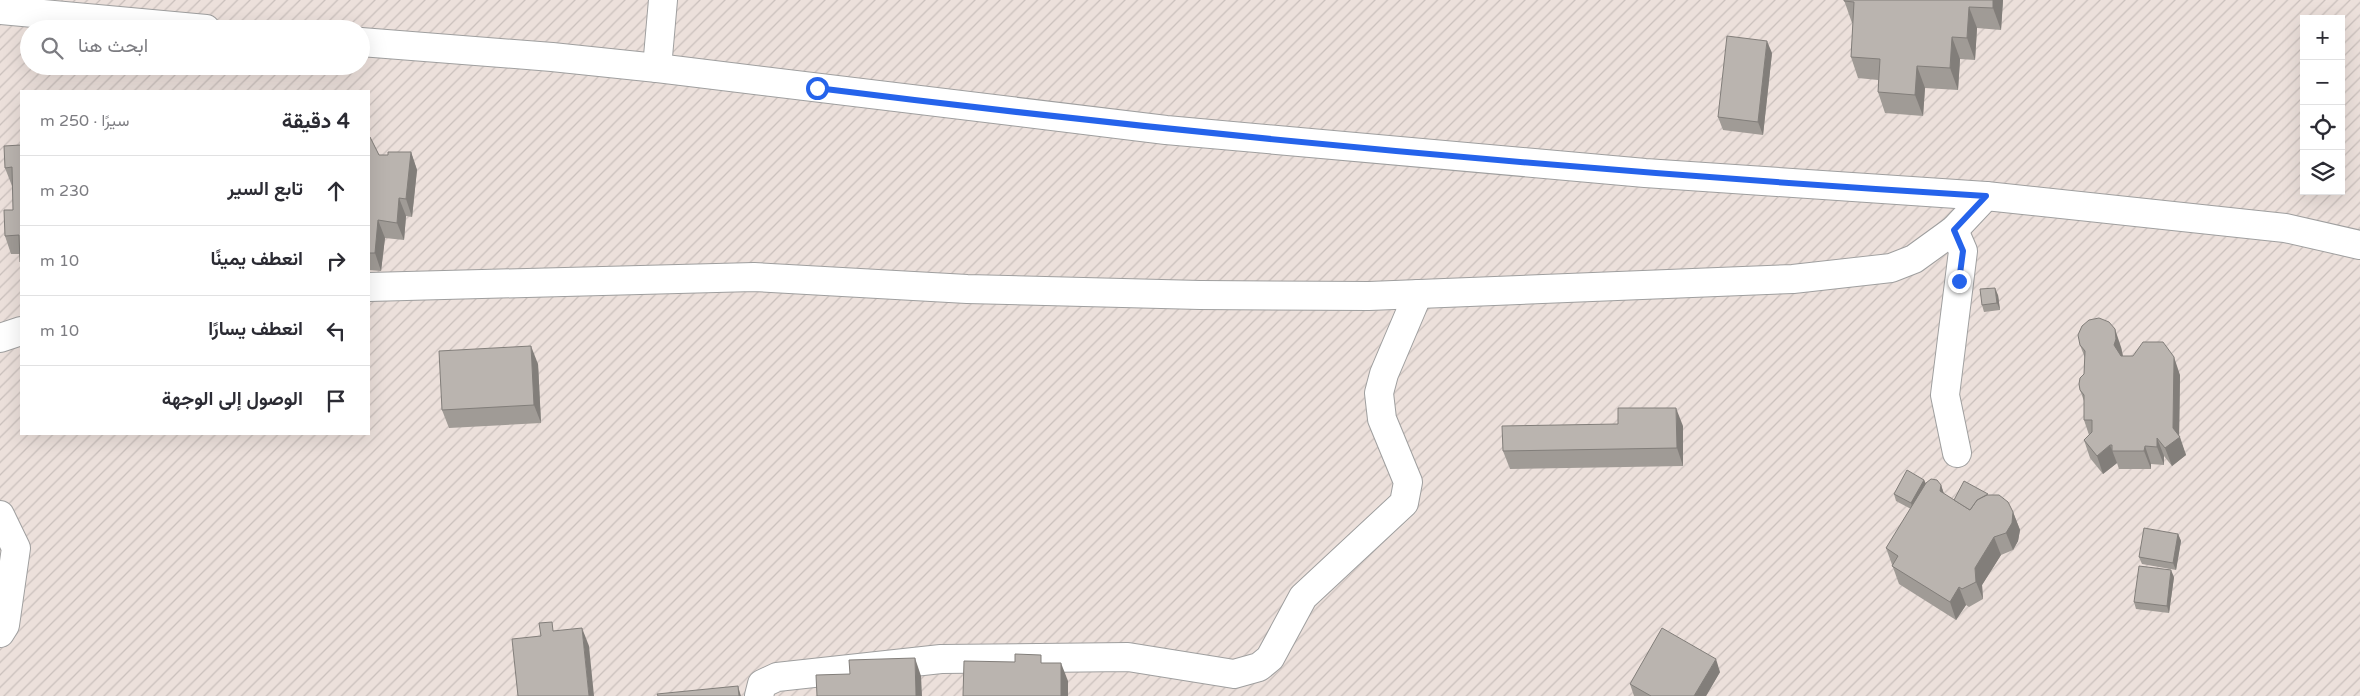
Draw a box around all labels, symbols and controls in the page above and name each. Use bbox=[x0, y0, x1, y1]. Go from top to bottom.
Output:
map controls bbox=[2300, 15, 2345, 195]
button: + bbox=[2300, 15, 2345, 60]
search box bbox=[20, 20, 370, 75]
icon: search bbox=[38, 34, 66, 62]
text: ابحث هنا bbox=[78, 35, 148, 57]
button: − bbox=[2300, 60, 2345, 105]
route start bbox=[806, 77, 829, 100]
button: locate bbox=[2300, 105, 2345, 150]
text: 4 دقيقة bbox=[282, 109, 350, 134]
text: سيرًا · 250 m bbox=[40, 111, 129, 131]
button: layers bbox=[2300, 150, 2345, 195]
icon: ahead bbox=[322, 177, 350, 205]
text: تابع السير bbox=[227, 178, 303, 200]
text: 230 m bbox=[40, 181, 89, 201]
icon: right bbox=[322, 247, 350, 275]
text: انعطف يمينًا bbox=[210, 248, 303, 270]
text: 10 m bbox=[40, 251, 79, 271]
route end bbox=[1948, 270, 1971, 293]
icon: left bbox=[322, 317, 350, 345]
text: انعطف يسارًا bbox=[208, 318, 303, 340]
text: 10 m bbox=[40, 321, 79, 341]
icon: arrive bbox=[322, 387, 350, 415]
text: الوصول إلى الوجهة bbox=[162, 388, 303, 410]

